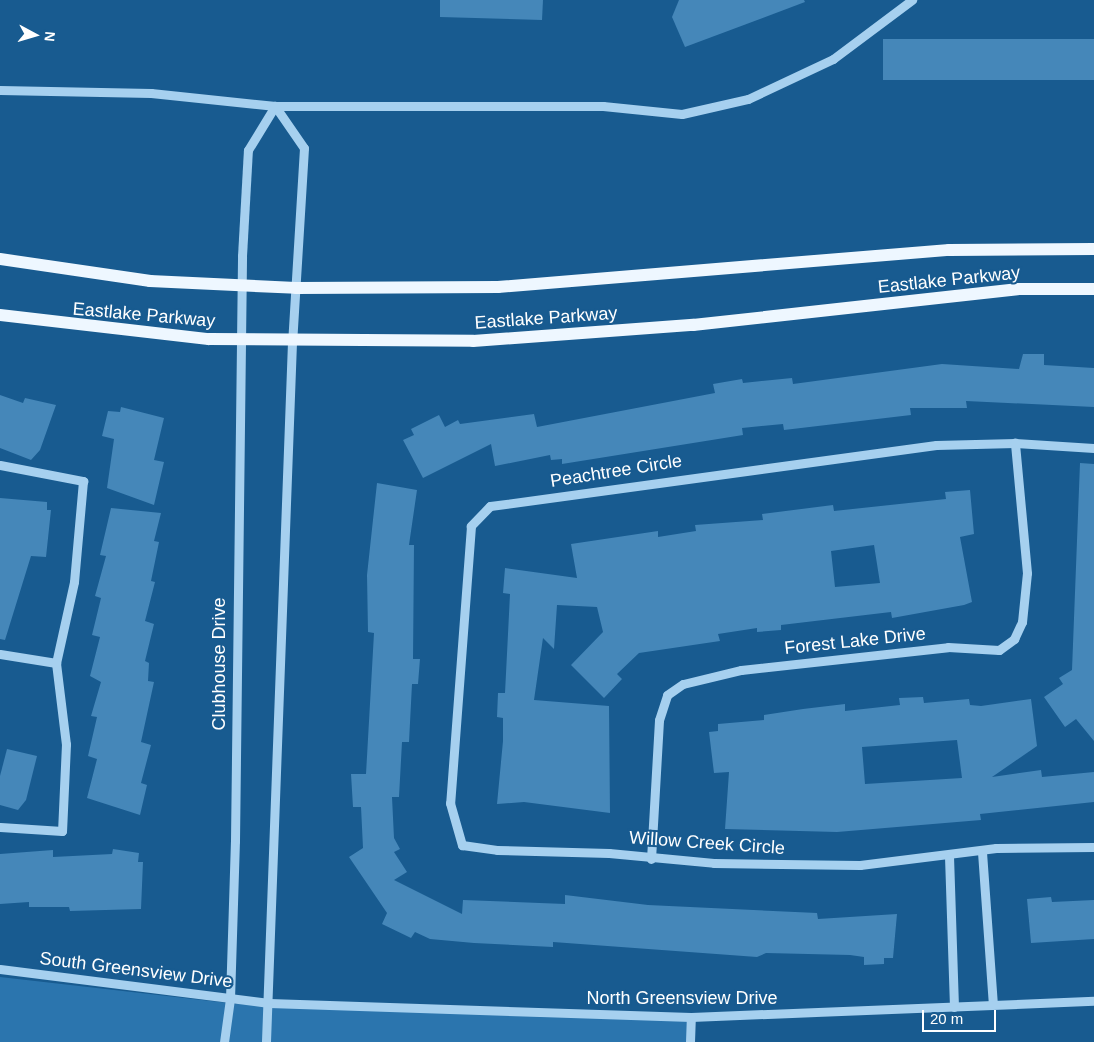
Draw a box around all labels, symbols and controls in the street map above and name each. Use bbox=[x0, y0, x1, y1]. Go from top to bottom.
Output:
north arrow bbox=[10, 10, 60, 60]
text: N bbox=[41, 31, 58, 42]
street label: Eastlake Parkway bbox=[877, 262, 1021, 298]
street label: Eastlake Parkway bbox=[72, 298, 216, 332]
street label: Eastlake Parkway bbox=[474, 302, 618, 334]
street label: Peachtree Circle bbox=[549, 450, 683, 492]
street label: Clubhouse Drive bbox=[208, 597, 230, 731]
street label: Forest Lake Drive bbox=[783, 623, 927, 659]
street label: Willow Creek Circle bbox=[628, 827, 786, 859]
street label: South Greensview Drive bbox=[38, 947, 234, 993]
street label: North Greensview Drive bbox=[586, 987, 778, 1009]
scale bar bbox=[924, 1000, 998, 1032]
text: 20 m bbox=[930, 1010, 963, 1027]

